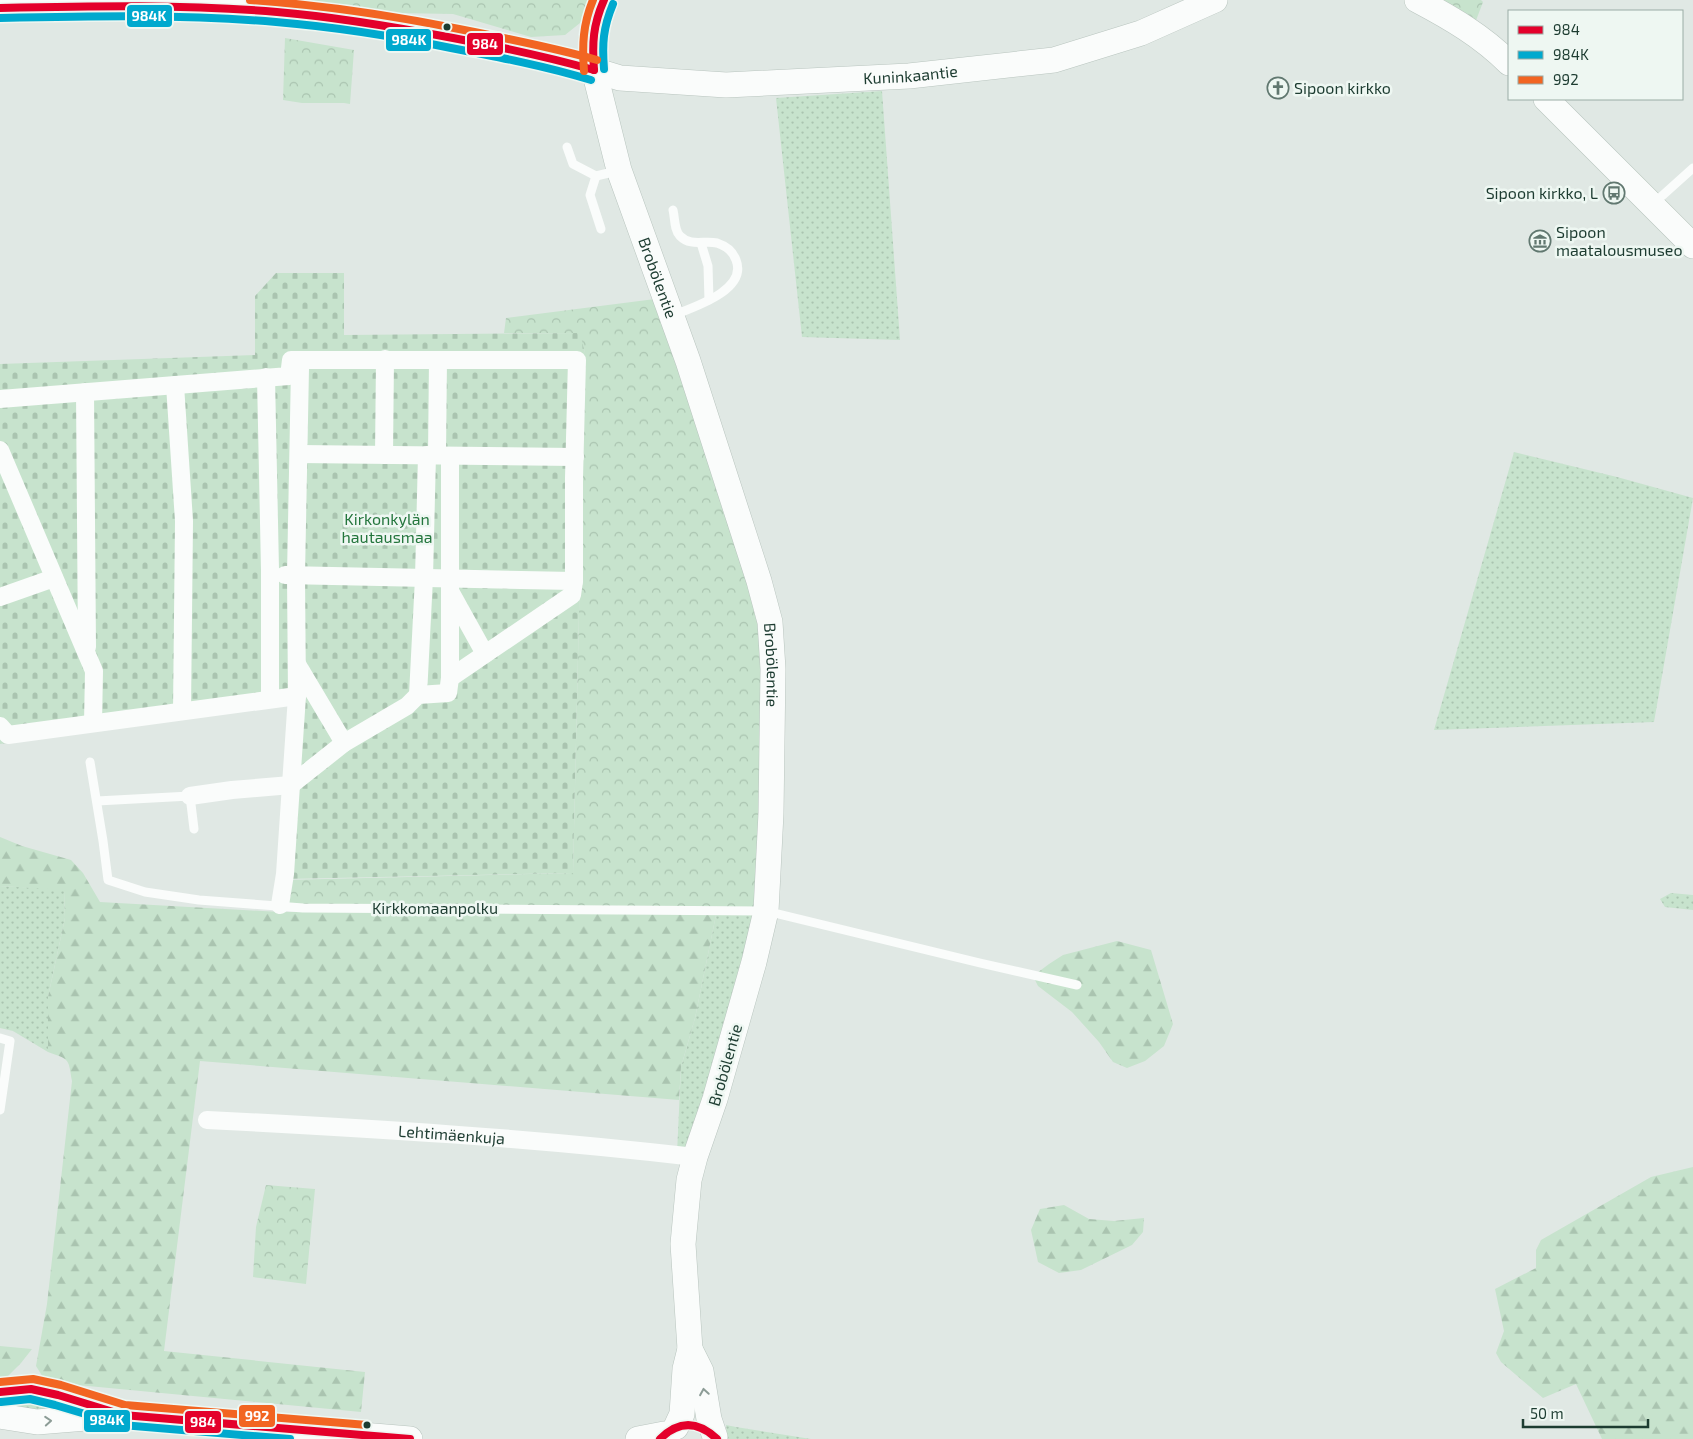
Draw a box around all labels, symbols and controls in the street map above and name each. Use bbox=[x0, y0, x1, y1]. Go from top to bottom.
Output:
line badge: 984K bbox=[126, 4, 173, 28]
text: 984K bbox=[132, 7, 167, 24]
legend bbox=[1508, 10, 1683, 100]
text: 984 bbox=[1553, 20, 1580, 38]
unlabelled marker bbox=[442, 22, 452, 32]
line badge: 984K bbox=[385, 28, 432, 52]
text: 984K bbox=[392, 31, 427, 48]
line badge: 984 bbox=[466, 32, 504, 56]
text: 984 bbox=[472, 35, 498, 52]
text: 984K bbox=[1553, 45, 1589, 63]
street label: Kuninkaantie bbox=[863, 61, 959, 87]
text: 992 bbox=[1553, 70, 1579, 88]
church icon: Sipoon kirkko bbox=[1266, 76, 1290, 100]
place label: Sipoon kirkko bbox=[1294, 78, 1391, 97]
bus stop icon: Sipoon kirkko, L bbox=[1602, 181, 1626, 205]
place label: Sipoon kirkko, L bbox=[1486, 183, 1598, 202]
place label: Sipoon maatalousmuseo bbox=[1556, 222, 1683, 259]
museum icon: Sipoon maatalousmuseo bbox=[1528, 229, 1552, 253]
street label: Brobölentie bbox=[635, 235, 682, 321]
park label: Kirkonkylän hautausmaa bbox=[342, 509, 432, 546]
street label: Brobölentie bbox=[761, 622, 783, 707]
street label: Kirkkomaanpolku bbox=[372, 898, 498, 917]
street label: Brobölentie bbox=[704, 1022, 745, 1108]
street label: Lehtimäenkuja bbox=[398, 1121, 506, 1148]
one-way arrow bbox=[700, 1388, 710, 1397]
scale bar bbox=[1523, 1396, 1648, 1428]
line badge: 992 bbox=[238, 1404, 276, 1428]
text: 50 m bbox=[1530, 1404, 1564, 1422]
text: 992 bbox=[245, 1407, 269, 1424]
line badge: 984K bbox=[83, 1409, 131, 1433]
line badge: 984 bbox=[184, 1410, 222, 1434]
text: 984K bbox=[90, 1411, 125, 1428]
text: 984 bbox=[190, 1413, 216, 1430]
one-way arrow bbox=[45, 1415, 53, 1426]
unlabelled marker bbox=[362, 1420, 372, 1430]

